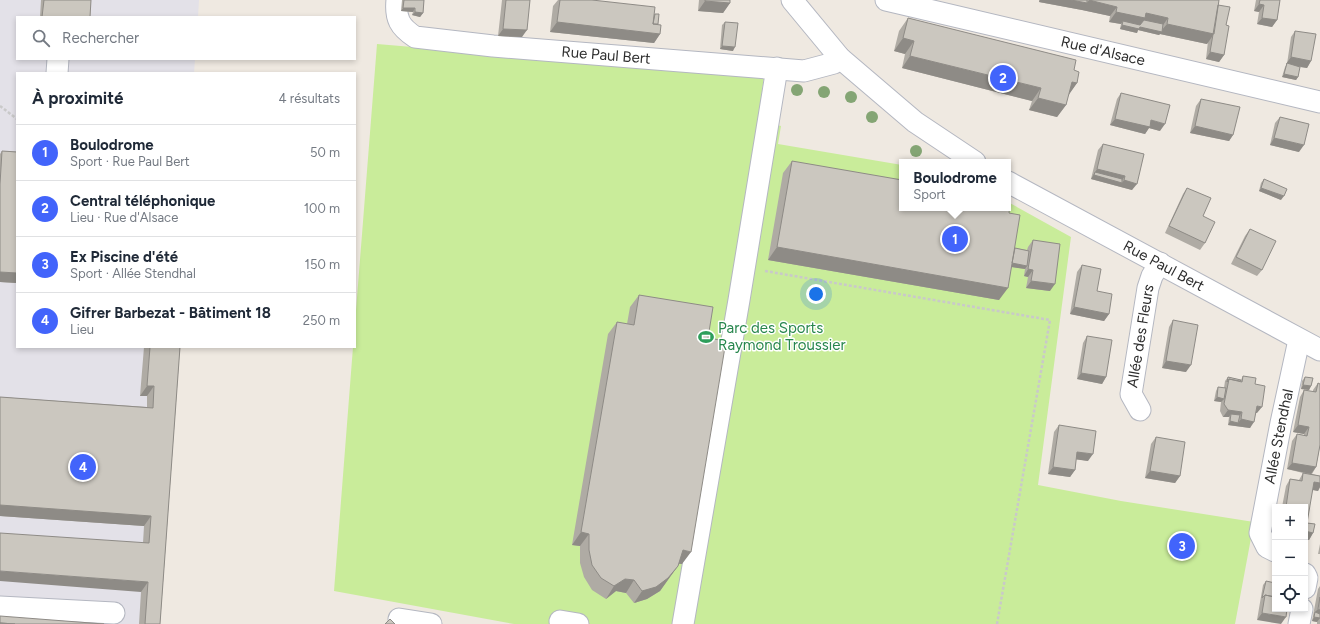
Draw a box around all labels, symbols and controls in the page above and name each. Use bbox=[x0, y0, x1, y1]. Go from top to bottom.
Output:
search box bbox=[16, 16, 356, 60]
icon: search bbox=[30, 27, 52, 49]
text: Rechercher bbox=[62, 29, 139, 47]
street label: Rue d'Alsace bbox=[1059, 32, 1147, 70]
street label: Rue Paul Bert bbox=[561, 43, 652, 68]
pin: 2 bbox=[990, 63, 1016, 93]
text: À proximité bbox=[32, 88, 123, 108]
text: 4 résultats bbox=[279, 91, 340, 106]
text: Boulodrome bbox=[70, 136, 154, 154]
text: 1 bbox=[42, 145, 48, 160]
text: 50 m bbox=[310, 145, 340, 160]
text: Sport · Rue Paul Bert bbox=[70, 154, 190, 169]
popup bbox=[899, 159, 1011, 211]
text: Boulodrome bbox=[913, 169, 997, 187]
text: Sport bbox=[913, 187, 946, 202]
text: Central téléphonique bbox=[70, 192, 215, 210]
text: 2 bbox=[41, 201, 49, 216]
text: 100 m bbox=[304, 201, 340, 216]
text: Lieu · Rue d'Alsace bbox=[70, 210, 178, 225]
pin: 1 bbox=[942, 224, 968, 254]
street label: Rue Paul Bert bbox=[1120, 237, 1208, 295]
text: Ex Piscine d'été bbox=[70, 248, 178, 266]
text: 3 bbox=[41, 257, 49, 272]
text: 150 m bbox=[305, 257, 340, 272]
text: Sport · Allée Stendhal bbox=[70, 266, 196, 281]
street label: Allée des Fleurs bbox=[1123, 282, 1158, 389]
your location bbox=[806, 284, 826, 304]
text: Gifrer Barbezat - Bâtiment 18 bbox=[70, 304, 271, 322]
text: 4 bbox=[41, 313, 49, 328]
text: 250 m bbox=[303, 313, 340, 328]
place label: Parc des Sports Raymond Troussier bbox=[718, 319, 846, 354]
text: Lieu bbox=[70, 322, 94, 337]
sports icon: Parc des Sports Raymond Troussier bbox=[697, 328, 715, 346]
street label: Allée Stendhal bbox=[1261, 387, 1297, 485]
pin: 4 bbox=[70, 452, 96, 482]
map controls bbox=[1272, 504, 1308, 612]
button: + bbox=[1272, 504, 1308, 540]
pin: 3 bbox=[1169, 531, 1195, 561]
button: − bbox=[1272, 540, 1308, 576]
button: locate bbox=[1272, 576, 1308, 612]

